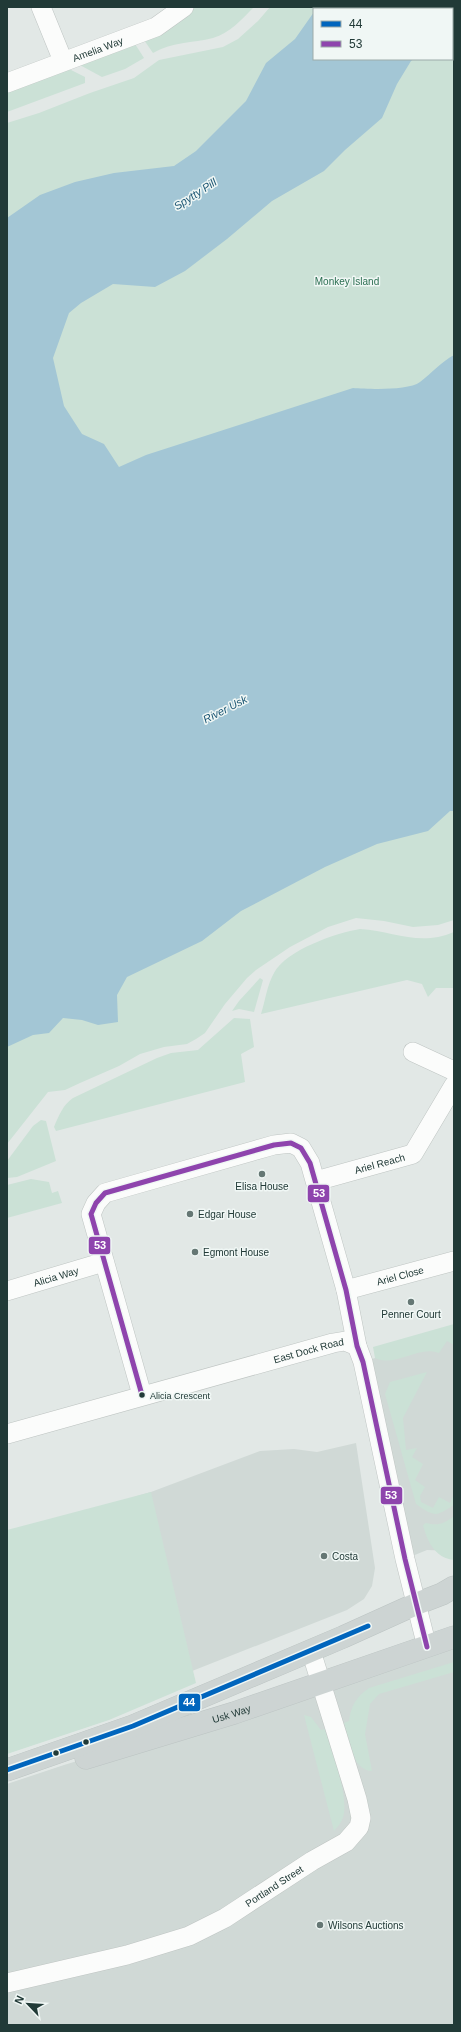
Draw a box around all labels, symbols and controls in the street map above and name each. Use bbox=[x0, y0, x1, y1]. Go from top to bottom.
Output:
legend bbox=[313, 8, 453, 60]
text: 44 bbox=[349, 17, 363, 31]
street label: Amelia Way bbox=[71, 35, 125, 64]
text: 53 bbox=[349, 37, 363, 51]
water label: Spytty Pill bbox=[171, 176, 219, 212]
park label: Monkey Island bbox=[315, 276, 379, 287]
water label: River Usk bbox=[201, 693, 249, 725]
street label: Ariel Reach bbox=[353, 1152, 406, 1176]
marker: Elisa House bbox=[257, 1169, 267, 1179]
place label: Elisa House bbox=[235, 1181, 289, 1192]
line badge: 53 bbox=[307, 1184, 330, 1203]
text: 53 bbox=[313, 1187, 325, 1199]
marker: Edgar House bbox=[185, 1209, 195, 1219]
place label: Edgar House bbox=[198, 1209, 257, 1220]
line badge: 53 bbox=[88, 1236, 111, 1255]
text: 53 bbox=[94, 1239, 106, 1251]
marker: Egmont House bbox=[190, 1247, 200, 1257]
place label: Egmont House bbox=[203, 1247, 270, 1258]
street label: Ariel Close bbox=[375, 1264, 425, 1288]
street label: Alicia Way bbox=[32, 1265, 80, 1289]
marker: Penner Court bbox=[406, 1297, 416, 1307]
place label: Penner Court bbox=[381, 1309, 441, 1320]
street label: East Dock Road bbox=[272, 1336, 345, 1365]
marker: Alicia Crescent bbox=[137, 1390, 147, 1400]
place label: Alicia Crescent bbox=[150, 1391, 211, 1401]
line badge: 53 bbox=[380, 1486, 403, 1505]
text: 53 bbox=[385, 1489, 397, 1501]
marker: Costa bbox=[319, 1551, 329, 1561]
place label: Costa bbox=[332, 1551, 359, 1562]
line badge: 44 bbox=[178, 1693, 201, 1712]
text: 44 bbox=[183, 1696, 196, 1708]
street label: Usk Way bbox=[211, 1703, 252, 1725]
unlabelled marker bbox=[81, 1737, 91, 1747]
unlabelled marker bbox=[51, 1748, 61, 1758]
street label: Portland Street bbox=[243, 1863, 305, 1909]
marker: Wilsons Auctions bbox=[315, 1920, 325, 1930]
place label: Wilsons Auctions bbox=[328, 1920, 404, 1931]
north arrow bbox=[8, 1984, 48, 2024]
text: N bbox=[12, 1994, 26, 2006]

